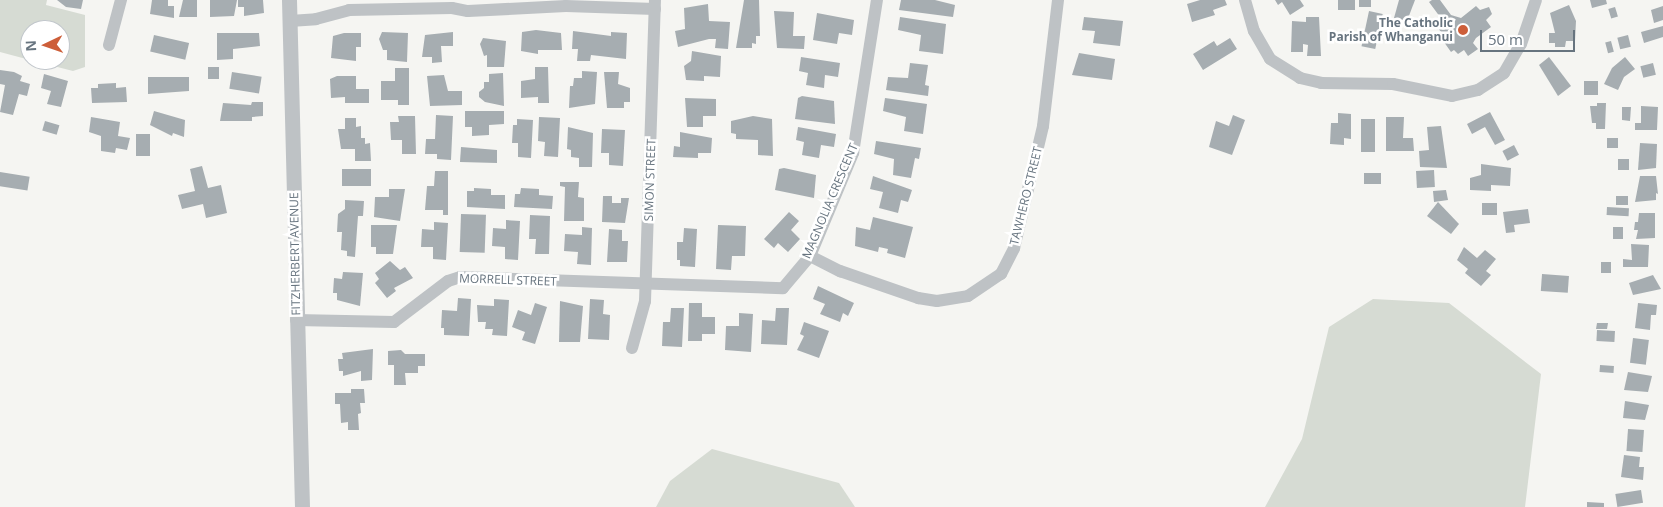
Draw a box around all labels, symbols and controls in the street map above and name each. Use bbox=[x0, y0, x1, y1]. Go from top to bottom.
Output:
place label: The Catholic Parish of Whanganui bbox=[1329, 16, 1453, 44]
north arrow bbox=[20, 20, 70, 70]
scale bar bbox=[1483, 20, 1578, 52]
marker: The Catholic Parish of Whanganui bbox=[1457, 24, 1469, 36]
text: 50 m bbox=[1488, 29, 1523, 49]
text: N bbox=[21, 40, 40, 52]
street label: SIMON STREET bbox=[641, 138, 659, 222]
street label: MAGNOLIA CRESCENT bbox=[799, 141, 861, 261]
street label: TAWHERO STREET bbox=[1007, 145, 1045, 247]
street label: FITZHERBERT AVENUE bbox=[287, 192, 303, 316]
street label: MORRELL STREET bbox=[459, 271, 557, 289]

